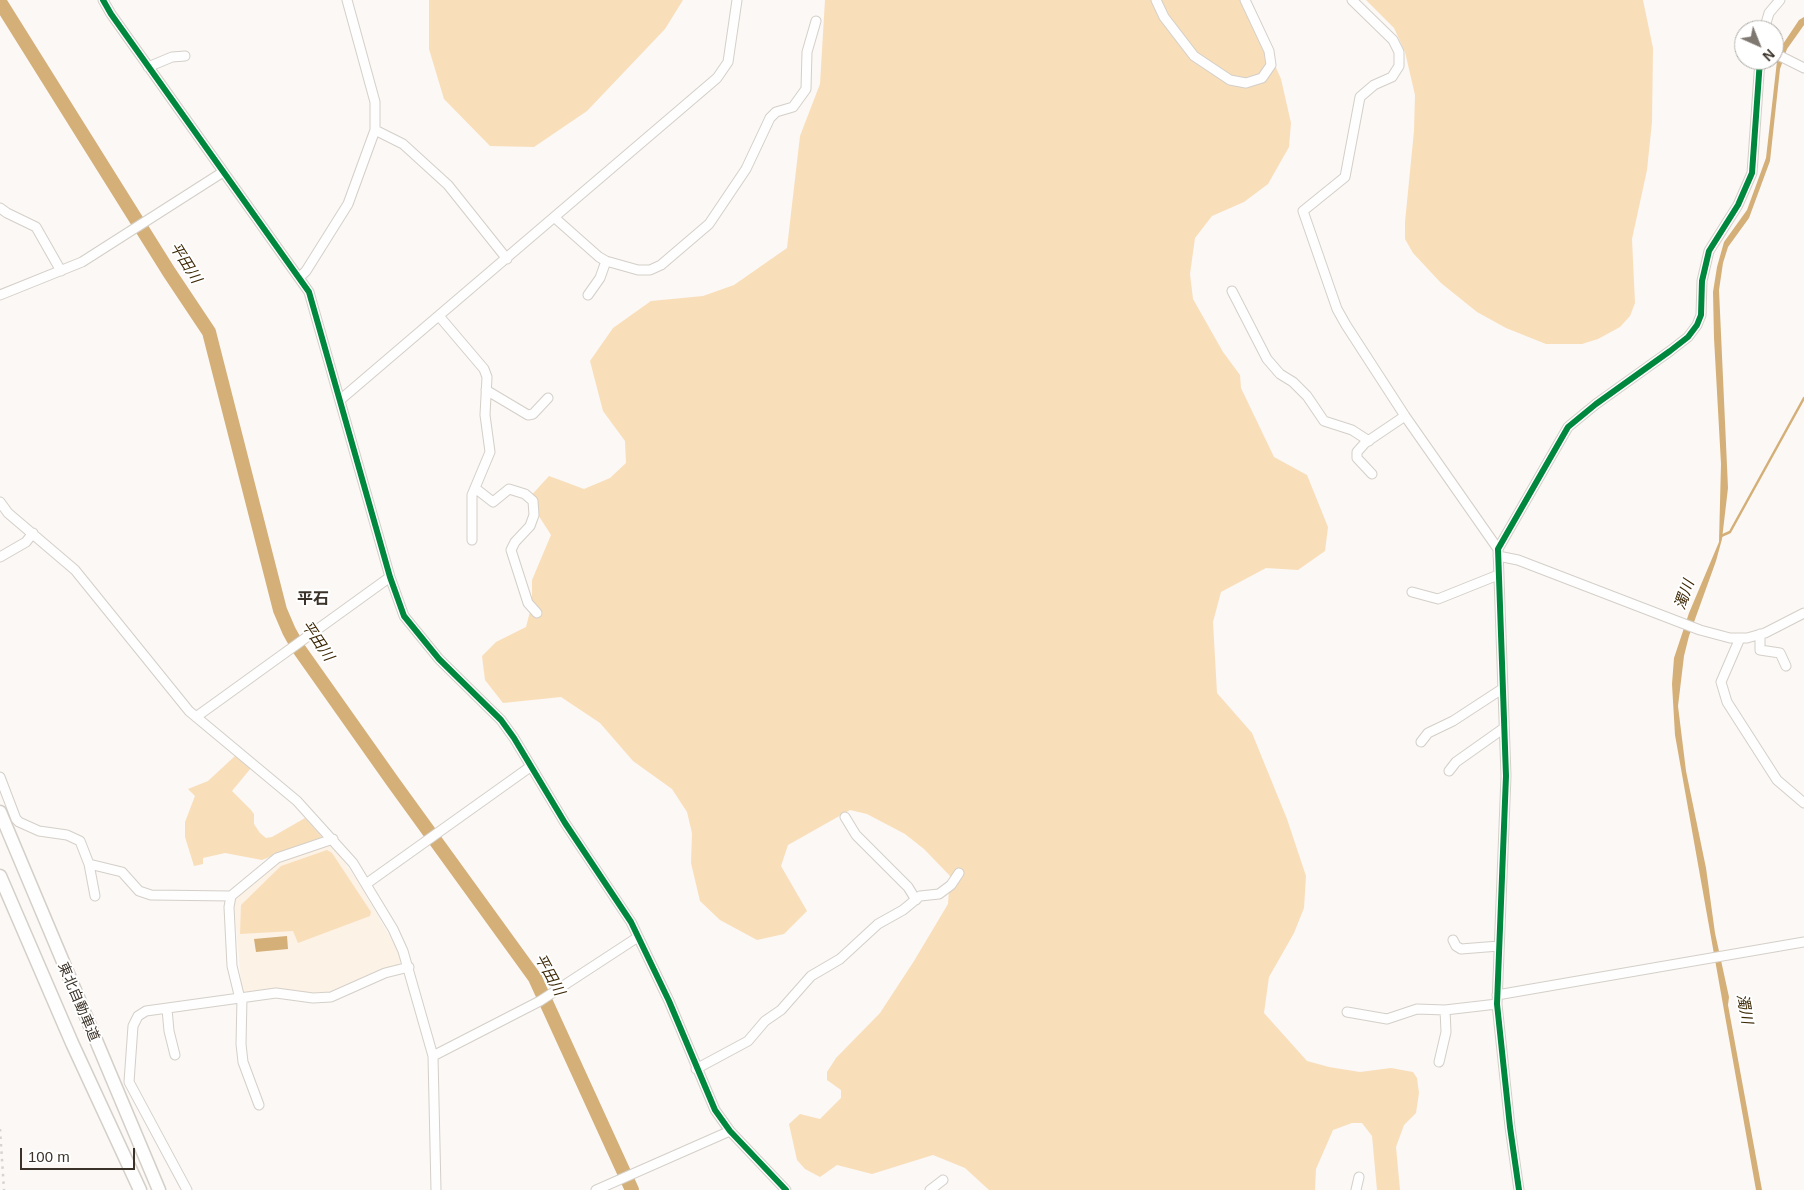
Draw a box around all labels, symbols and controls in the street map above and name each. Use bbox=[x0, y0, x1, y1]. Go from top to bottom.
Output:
north arrow bbox=[1734, 20, 1784, 70]
text: N bbox=[1760, 46, 1778, 64]
water label: 平田川 bbox=[165, 239, 205, 287]
water label: 濁川 bbox=[1672, 578, 1698, 612]
district label: 平石 bbox=[297, 590, 329, 610]
water label: 平田川 bbox=[297, 617, 337, 665]
water label: 平田川 bbox=[530, 951, 568, 999]
street label: 東北自動車道 bbox=[54, 960, 102, 1044]
water label: 濁川 bbox=[1733, 993, 1755, 1025]
scale bar bbox=[22, 1138, 138, 1170]
text: 100 m bbox=[28, 1148, 70, 1165]

